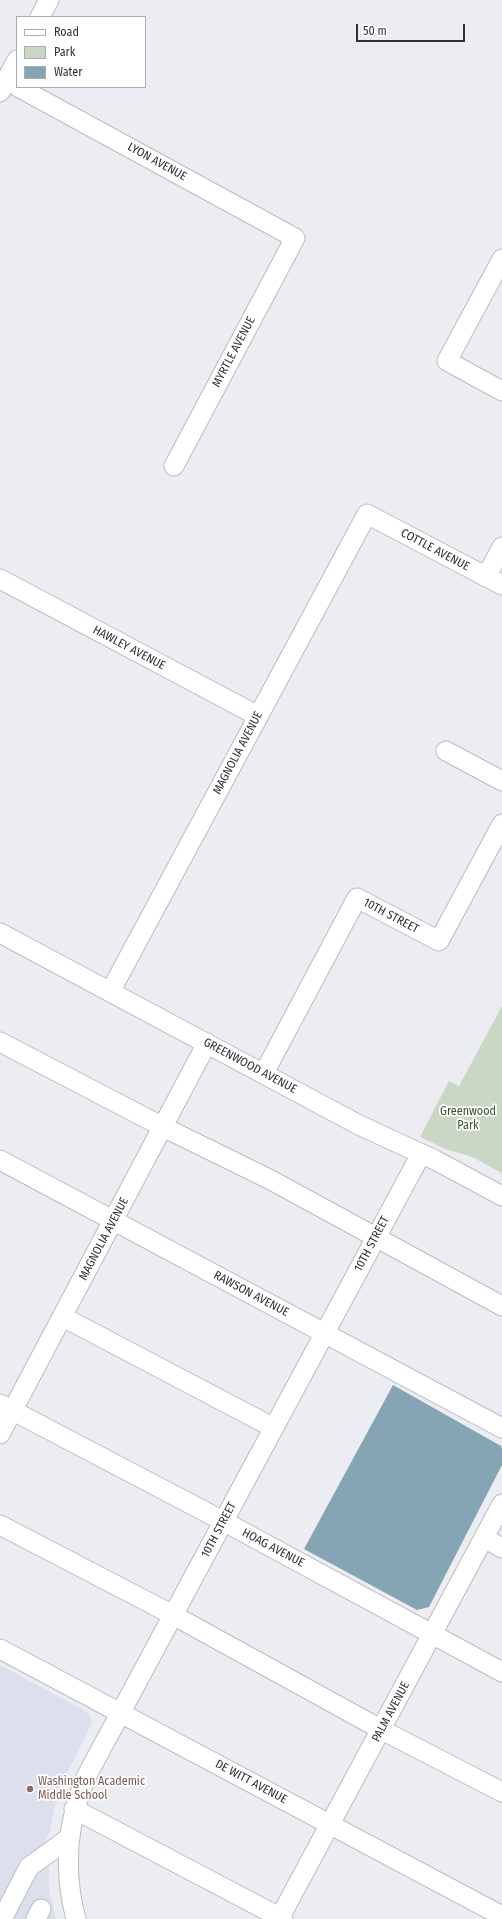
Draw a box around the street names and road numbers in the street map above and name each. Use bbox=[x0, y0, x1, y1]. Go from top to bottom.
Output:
street label: LYON AVENUE bbox=[125, 140, 189, 184]
street label: MYRTLE AVENUE bbox=[209, 314, 259, 390]
street label: COTTLE AVENUE bbox=[398, 526, 472, 574]
street label: HAWLEY AVENUE bbox=[90, 623, 168, 673]
street label: MAGNOLIA AVENUE bbox=[210, 709, 266, 797]
street label: 10TH STREET bbox=[361, 895, 421, 937]
street label: GREENWOOD AVENUE bbox=[201, 1035, 299, 1097]
street label: MAGNOLIA AVENUE bbox=[76, 1195, 132, 1283]
street label: 10TH STREET bbox=[351, 1214, 393, 1274]
street label: RAWSON AVENUE bbox=[211, 1268, 291, 1320]
street label: 10TH STREET bbox=[198, 1500, 240, 1560]
street label: HOAG AVENUE bbox=[239, 1526, 307, 1570]
street label: PALM AVENUE bbox=[369, 1679, 413, 1745]
street label: DE WITT AVENUE bbox=[213, 1757, 289, 1807]

